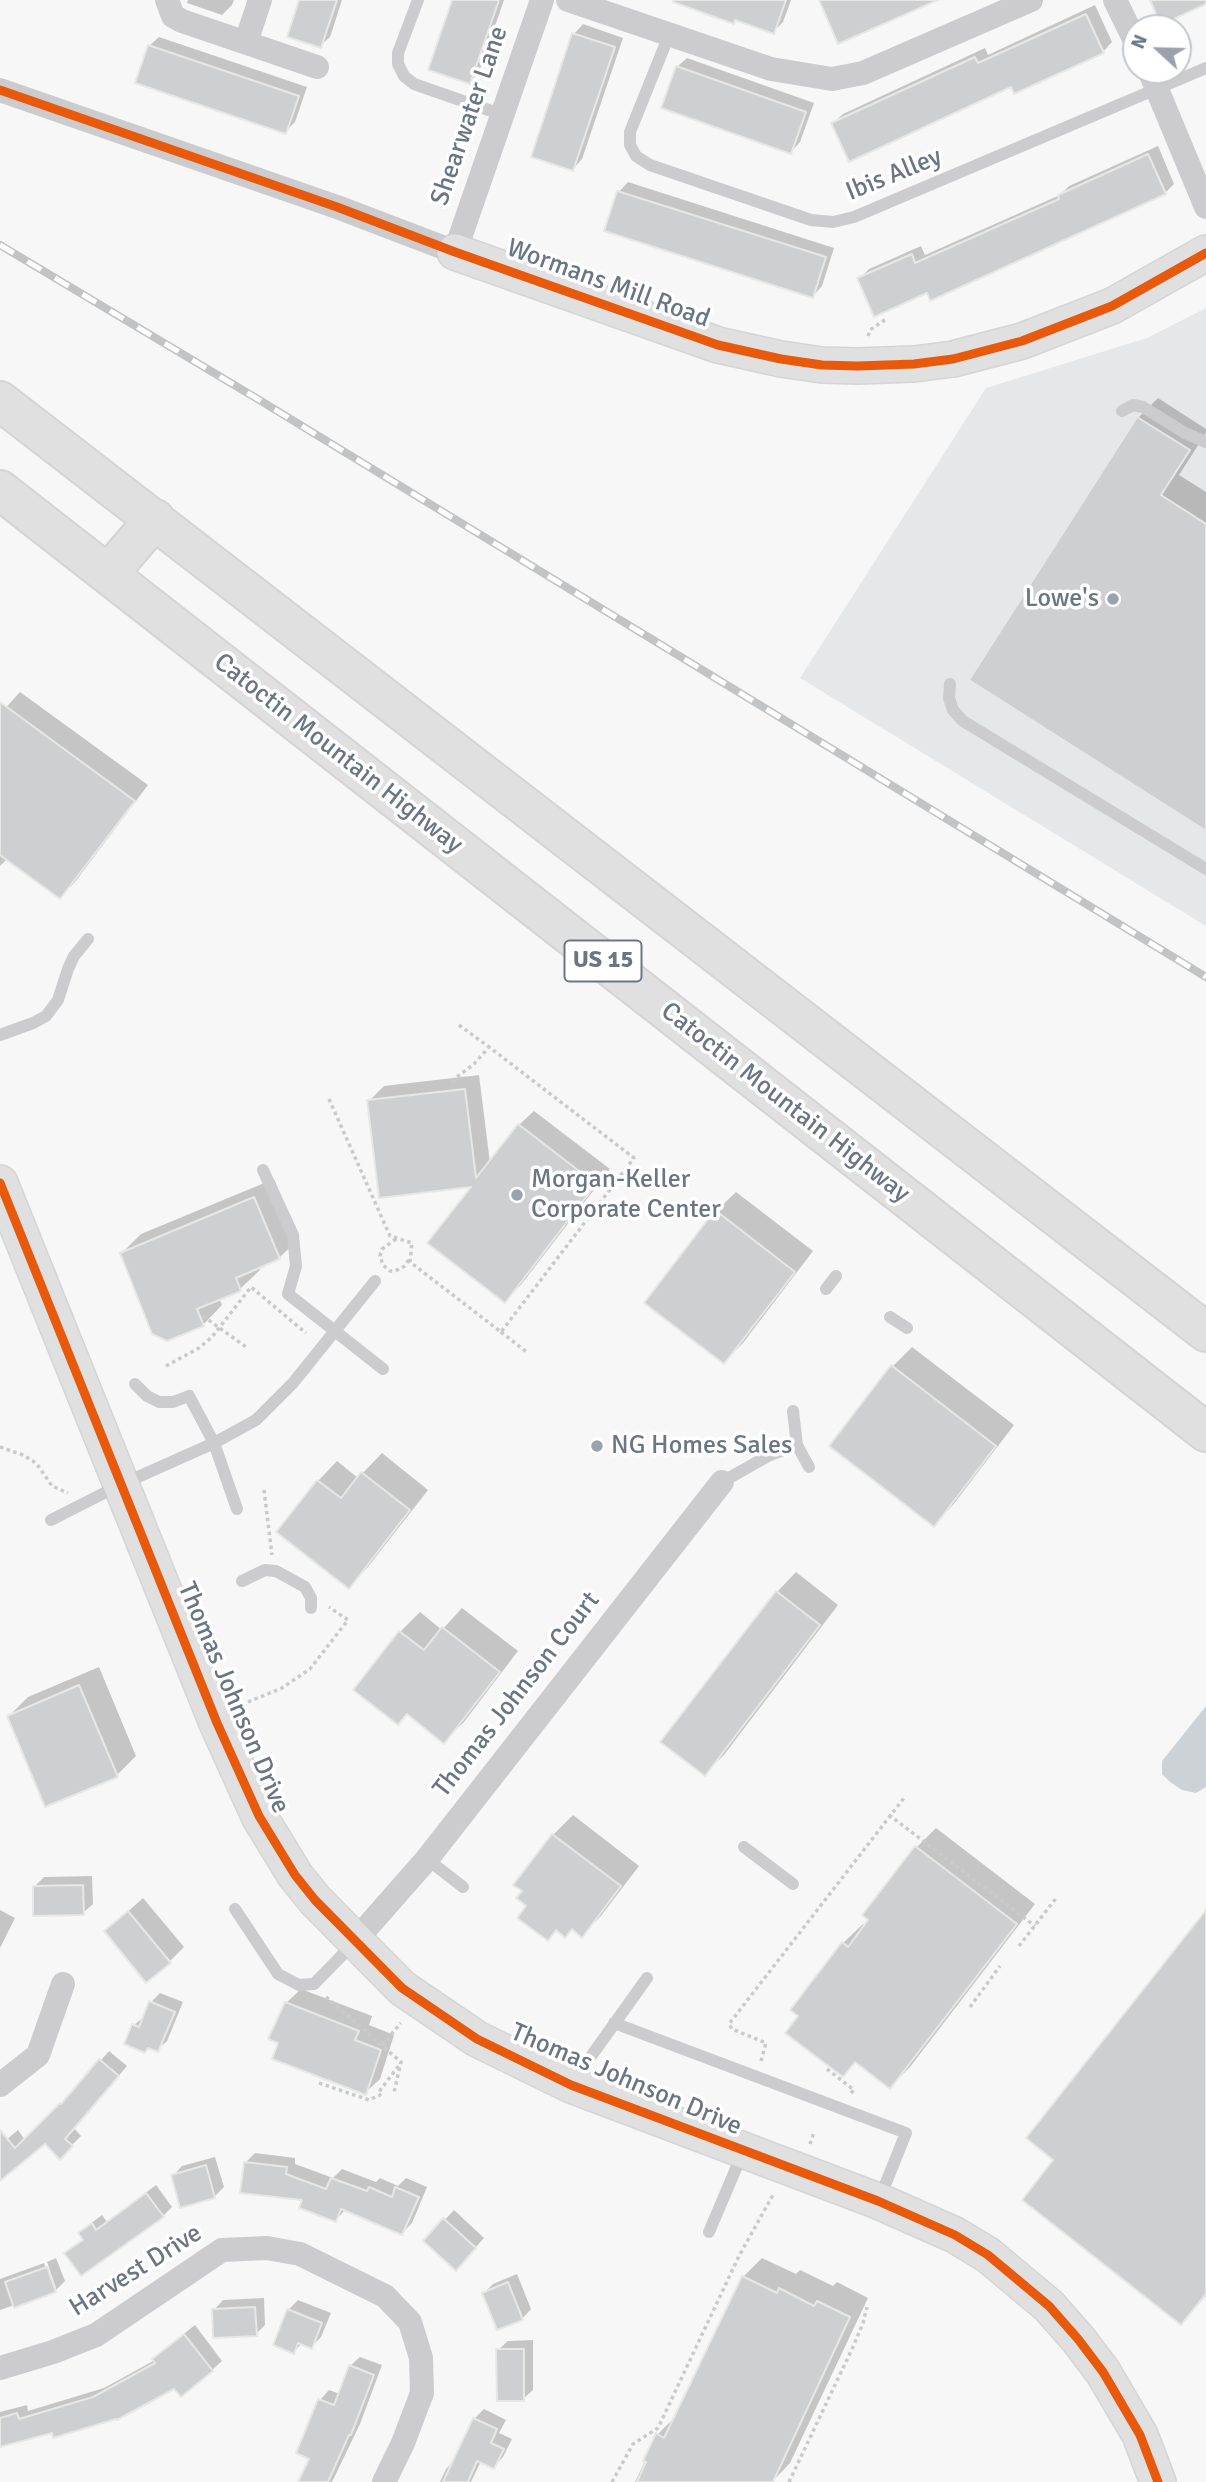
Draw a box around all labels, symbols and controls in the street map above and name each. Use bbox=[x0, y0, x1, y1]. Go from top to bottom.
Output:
north arrow bbox=[1122, 14, 1192, 84]
street label: Shearwater Lane bbox=[425, 22, 515, 210]
text: N bbox=[1126, 31, 1153, 53]
street label: Ibis Alley bbox=[841, 142, 947, 208]
street label: Wormans Mill Road bbox=[502, 233, 714, 335]
place label: Lowe's bbox=[1025, 583, 1099, 615]
marker: Lowe's bbox=[1105, 591, 1121, 607]
street label: Catoctin Mountain Highway bbox=[207, 647, 469, 861]
road number: US 15 bbox=[564, 940, 642, 981]
street label: Catoctin Mountain Highway bbox=[654, 996, 916, 1210]
place label: Morgan-Keller Corporate Center bbox=[531, 1164, 721, 1226]
marker: Morgan-Keller Corporate Center bbox=[509, 1187, 525, 1203]
place label: NG Homes Sales bbox=[611, 1430, 792, 1462]
marker: NG Homes Sales bbox=[589, 1438, 605, 1454]
street label: Thomas Johnson Drive bbox=[170, 1578, 296, 1818]
street label: Thomas Johnson Court bbox=[427, 1586, 607, 1804]
street label: Thomas Johnson Drive bbox=[506, 2017, 746, 2143]
street label: Harvest Drive bbox=[64, 2218, 208, 2324]

